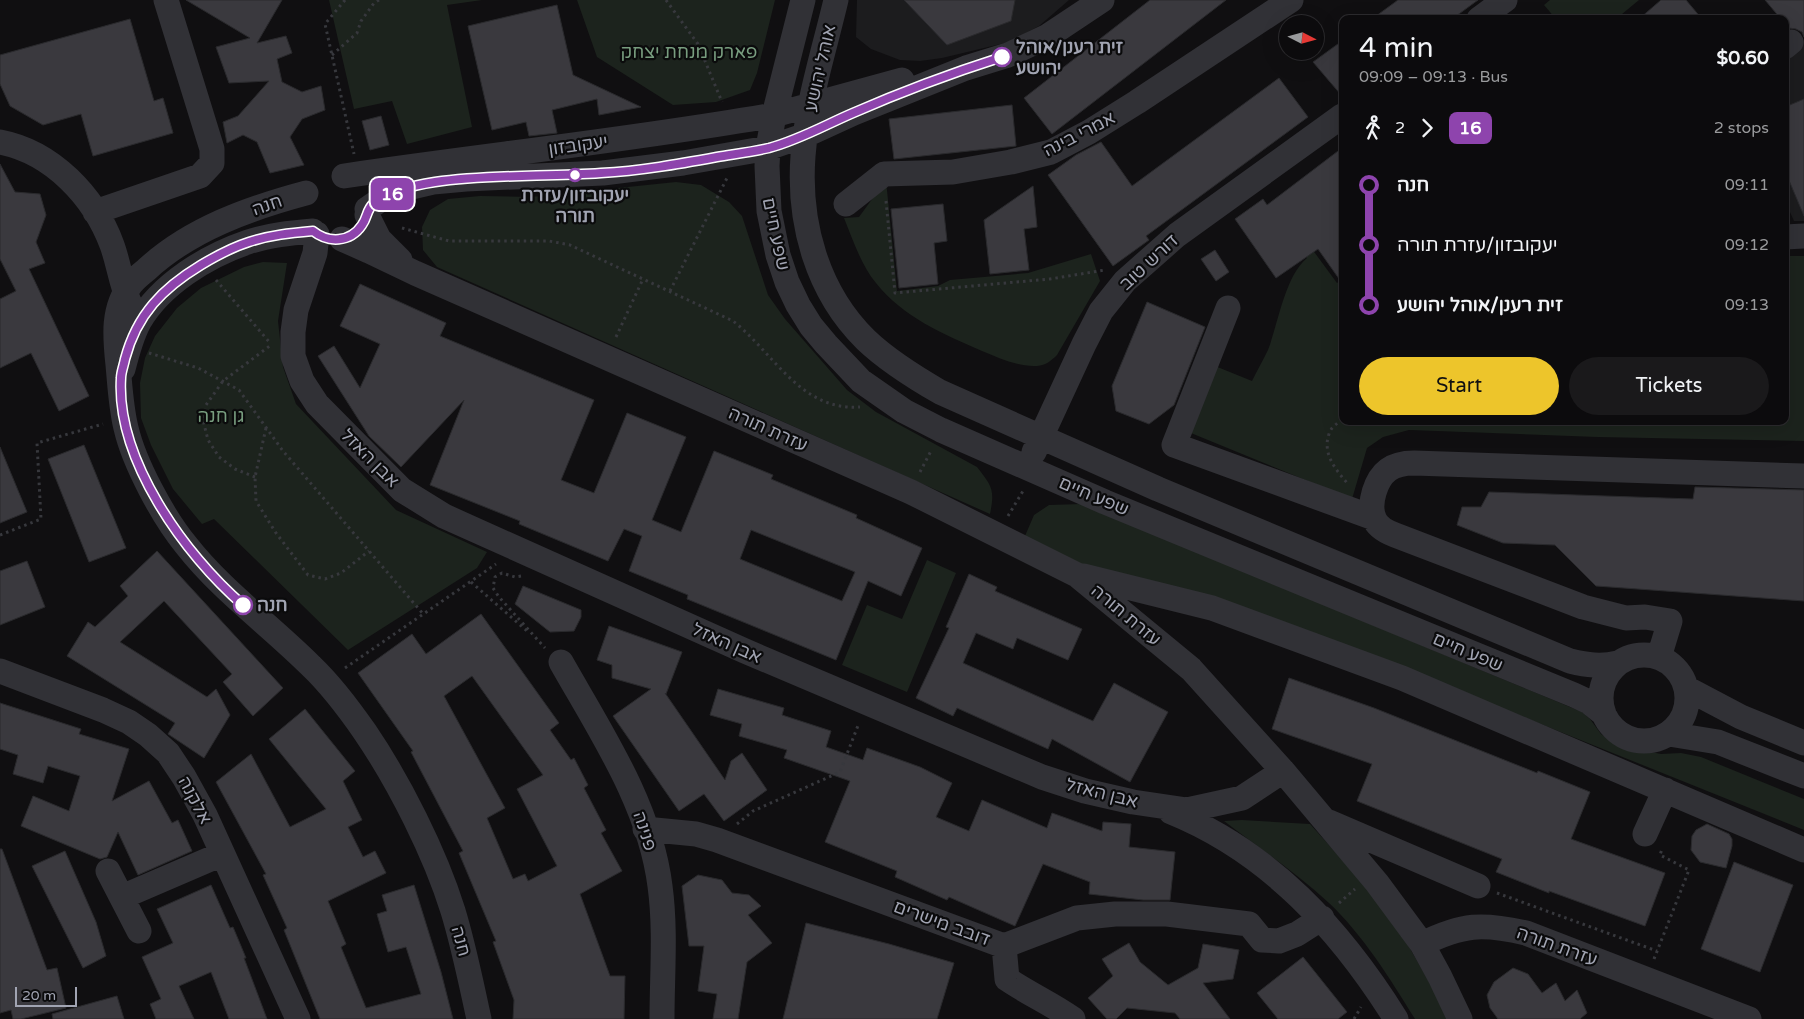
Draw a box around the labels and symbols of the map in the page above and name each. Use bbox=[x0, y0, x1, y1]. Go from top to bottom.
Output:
north arrow bbox=[1279, 15, 1324, 60]
street label: אוהל יהושע bbox=[799, 22, 841, 114]
place label: זית רענן/אוהל יהושע bbox=[1015, 36, 1124, 79]
park label: פארק מנחת יצחק bbox=[621, 41, 757, 63]
marker: זית רענן/אוהל יהושע bbox=[992, 47, 1012, 67]
street label: אמרי בינה bbox=[1039, 106, 1119, 162]
street label: יעקובזון bbox=[547, 130, 609, 160]
marker: יעקובזון/עזרת תורה bbox=[568, 168, 582, 182]
line badge: 16 bbox=[370, 178, 414, 210]
place label: יעקובזון/עזרת תורה bbox=[521, 184, 629, 227]
street label: חנה bbox=[249, 190, 285, 220]
street label: שפע חיים bbox=[758, 195, 794, 273]
street label: דורש טוב bbox=[1115, 229, 1183, 295]
street label: עזרת תורה bbox=[725, 402, 811, 456]
park label: גן חנה bbox=[197, 405, 245, 427]
street label: אבן האזל bbox=[336, 424, 404, 492]
street label: שפע חיים bbox=[1056, 471, 1132, 521]
street label: עזרת תורה bbox=[1087, 579, 1165, 651]
place label: חנה bbox=[257, 594, 288, 616]
marker: חנה bbox=[233, 595, 253, 615]
street label: אבן האזל bbox=[689, 618, 765, 668]
street label: שפע חיים bbox=[1430, 627, 1506, 677]
street label: אלקנה bbox=[173, 772, 217, 828]
street label: אבן האזל bbox=[1064, 773, 1140, 813]
street label: פנינה bbox=[628, 808, 662, 854]
street label: דובב מישרים bbox=[891, 895, 993, 951]
street label: עזרת תורה bbox=[1514, 921, 1600, 971]
street label: חנה bbox=[446, 923, 476, 959]
scale bar bbox=[15, 984, 78, 1007]

